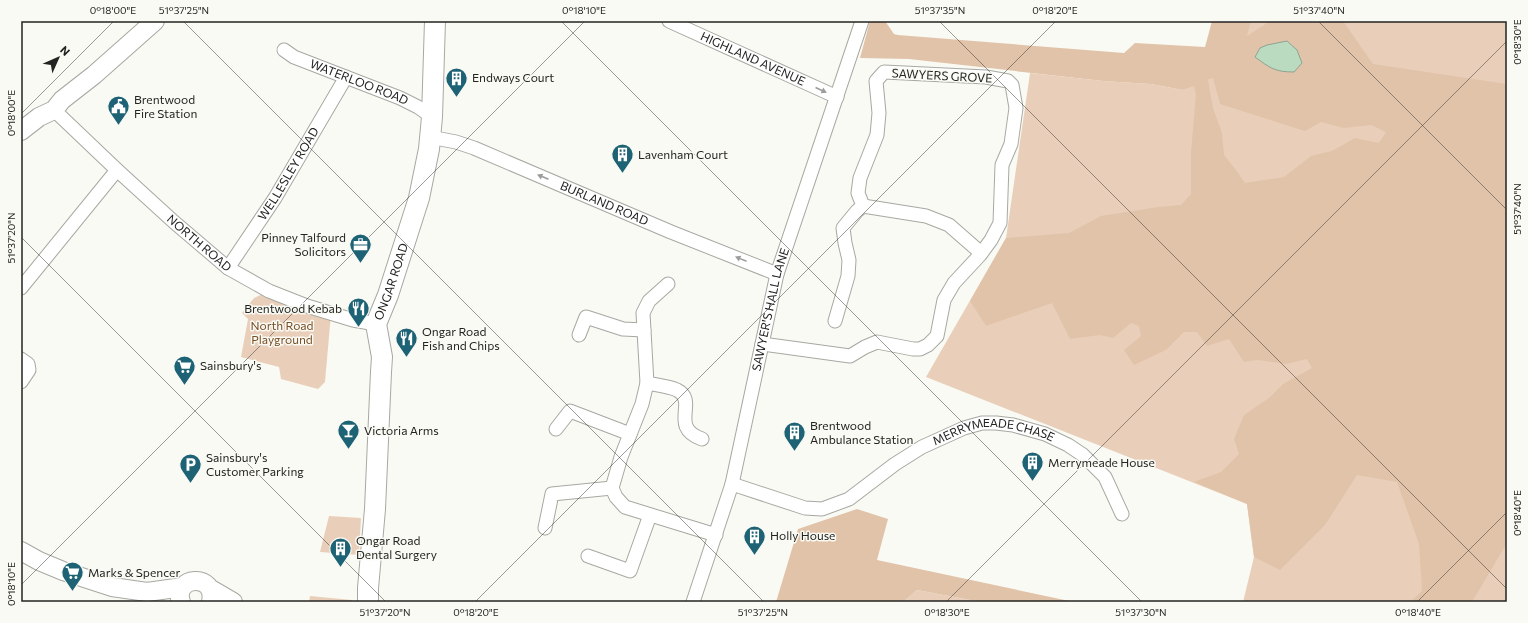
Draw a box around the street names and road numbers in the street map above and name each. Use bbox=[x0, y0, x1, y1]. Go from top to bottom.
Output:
street label: HIGHLAND AVENUE bbox=[699, 28, 808, 88]
street label: WATERLOO ROAD bbox=[308, 56, 411, 107]
street label: SAWYERS GROVE bbox=[891, 65, 993, 85]
street label: WELLESLEY ROAD bbox=[254, 124, 321, 222]
street label: BURLAND ROAD bbox=[558, 178, 651, 228]
street label: NORTH ROAD bbox=[165, 211, 235, 274]
street label: ONGAR ROAD bbox=[370, 241, 410, 322]
street label: SAWYER'S HALL LANE bbox=[748, 246, 791, 372]
street label: MERRYMEADE CHASE bbox=[930, 434, 1056, 452]

